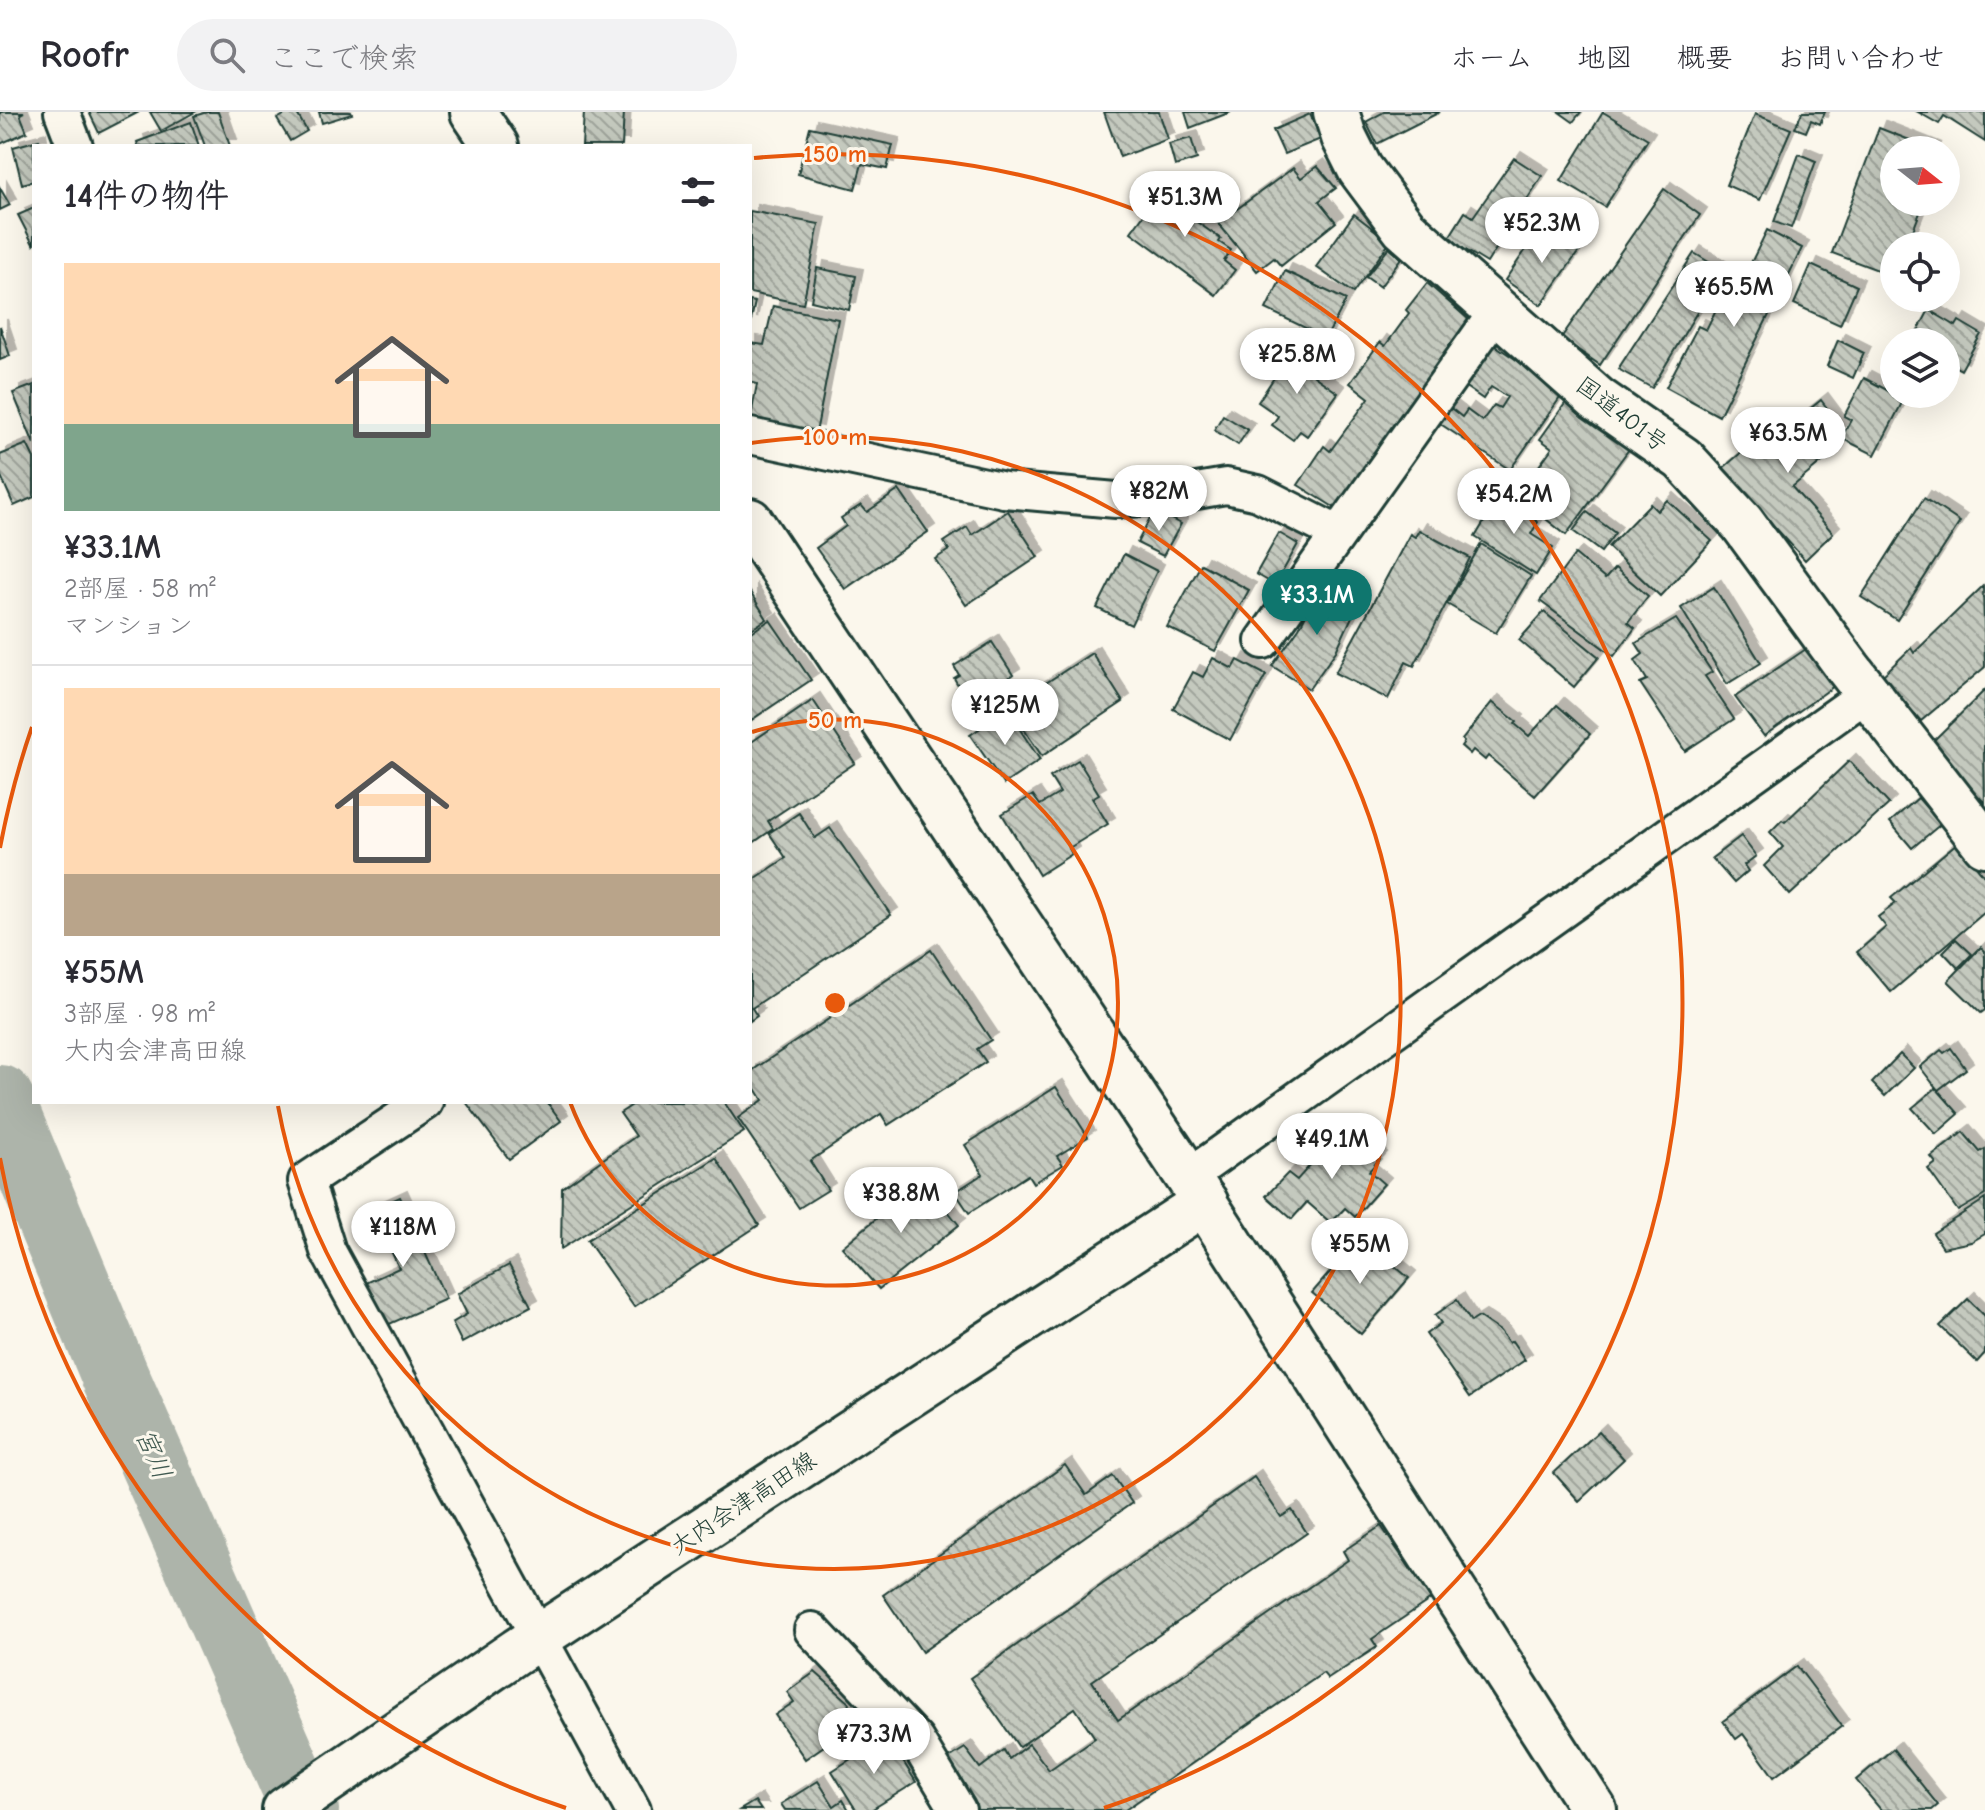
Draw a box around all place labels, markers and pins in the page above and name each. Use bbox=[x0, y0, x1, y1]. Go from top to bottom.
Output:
pin: ¥51.3M bbox=[1120, 171, 1250, 239]
pin: ¥52.3M bbox=[1477, 197, 1607, 265]
pin: ¥65.5M bbox=[1669, 261, 1799, 329]
pin: ¥25.8M bbox=[1232, 328, 1362, 396]
pin: ¥63.5M bbox=[1723, 407, 1853, 475]
pin: ¥82M bbox=[1112, 465, 1206, 533]
pin: ¥54.2M bbox=[1449, 468, 1579, 536]
pin: ¥33.1M bbox=[1252, 569, 1382, 637]
pin: ¥125M bbox=[949, 679, 1061, 747]
centre of rings bbox=[821, 989, 849, 1017]
pin: ¥49.1M bbox=[1267, 1113, 1397, 1181]
pin: ¥38.8M bbox=[836, 1167, 966, 1235]
pin: ¥118M bbox=[347, 1201, 459, 1269]
pin: ¥55M bbox=[1313, 1218, 1407, 1286]
pin: ¥73.3M bbox=[809, 1708, 939, 1776]

